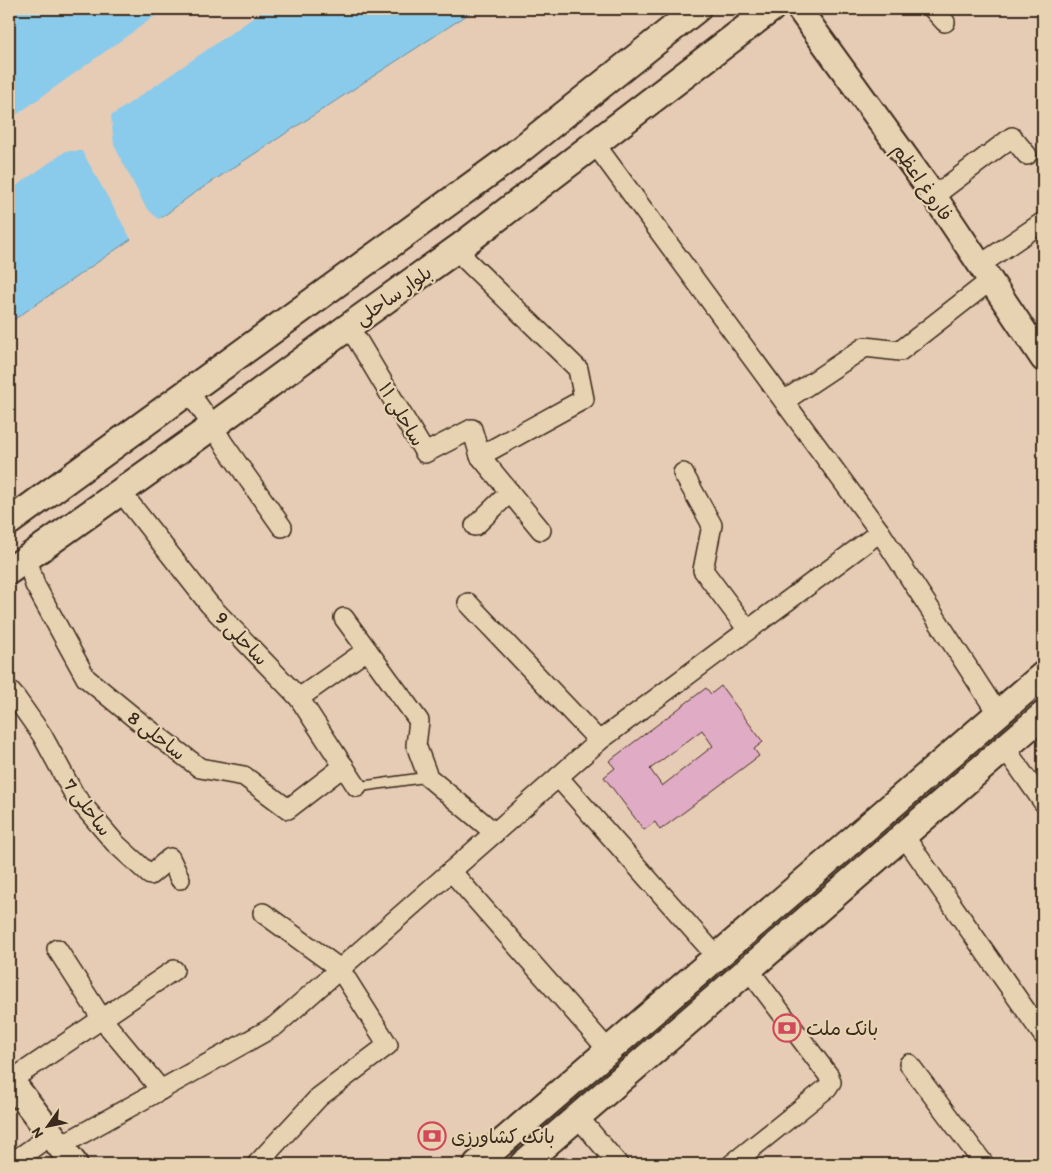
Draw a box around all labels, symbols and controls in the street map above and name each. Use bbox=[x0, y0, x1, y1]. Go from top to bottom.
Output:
street label: فاروغ اعظم bbox=[885, 139, 958, 227]
street label: بلوار ساحلی bbox=[350, 261, 437, 331]
street label: ساحلی ۱۱ bbox=[373, 378, 430, 451]
street label: ساحلی 9 bbox=[210, 606, 273, 671]
street label: ساحلی 8 bbox=[123, 706, 190, 766]
street label: ساحلی 7 bbox=[58, 774, 117, 841]
bank icon: بانک ملت bbox=[772, 1013, 802, 1043]
place label: بانک ملت bbox=[806, 1017, 878, 1040]
north arrow bbox=[22, 1100, 72, 1150]
bank icon: بانک کشاورزی bbox=[417, 1121, 447, 1151]
text: N bbox=[28, 1124, 47, 1141]
place label: بانک کشاورزی bbox=[451, 1125, 555, 1148]

